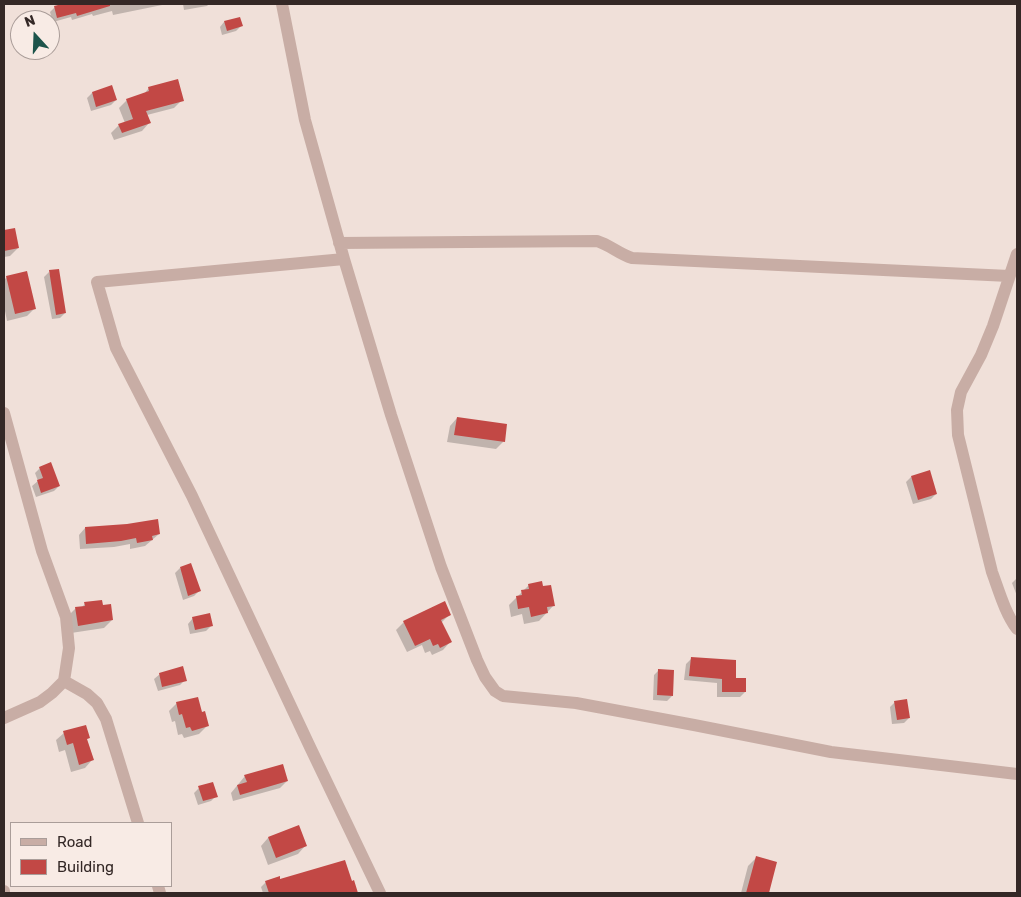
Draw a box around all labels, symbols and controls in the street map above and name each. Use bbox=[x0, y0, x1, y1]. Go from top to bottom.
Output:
north arrow bbox=[10, 10, 60, 60]
text: N bbox=[22, 12, 38, 31]
legend bbox=[10, 822, 172, 887]
text: Road bbox=[57, 833, 93, 851]
text: Building bbox=[57, 858, 114, 876]

